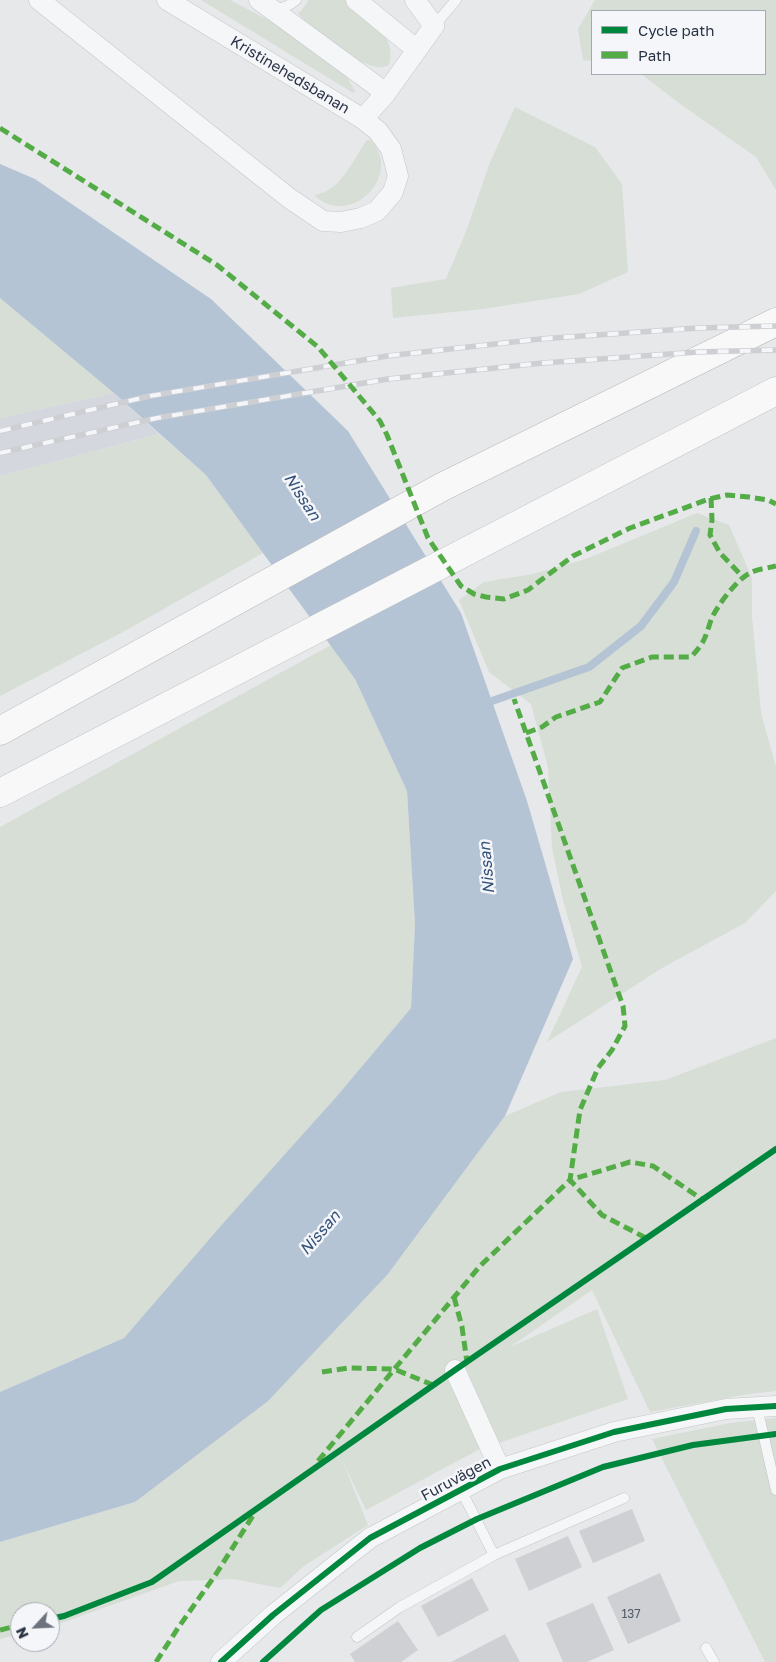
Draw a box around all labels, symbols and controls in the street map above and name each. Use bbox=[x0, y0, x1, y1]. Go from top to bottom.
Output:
legend bbox=[591, 10, 766, 75]
text: Cycle path bbox=[638, 21, 714, 39]
street label: Kristinehedsbanan bbox=[227, 32, 353, 118]
text: Path bbox=[638, 46, 671, 64]
water label: Nissan bbox=[280, 470, 324, 524]
water label: Nissan bbox=[475, 841, 499, 895]
water label: Nissan bbox=[296, 1207, 344, 1259]
street label: Furuvägen bbox=[418, 1453, 494, 1505]
north arrow bbox=[10, 1602, 60, 1652]
house number: 137 bbox=[621, 1607, 641, 1621]
text: N bbox=[12, 1625, 32, 1642]

